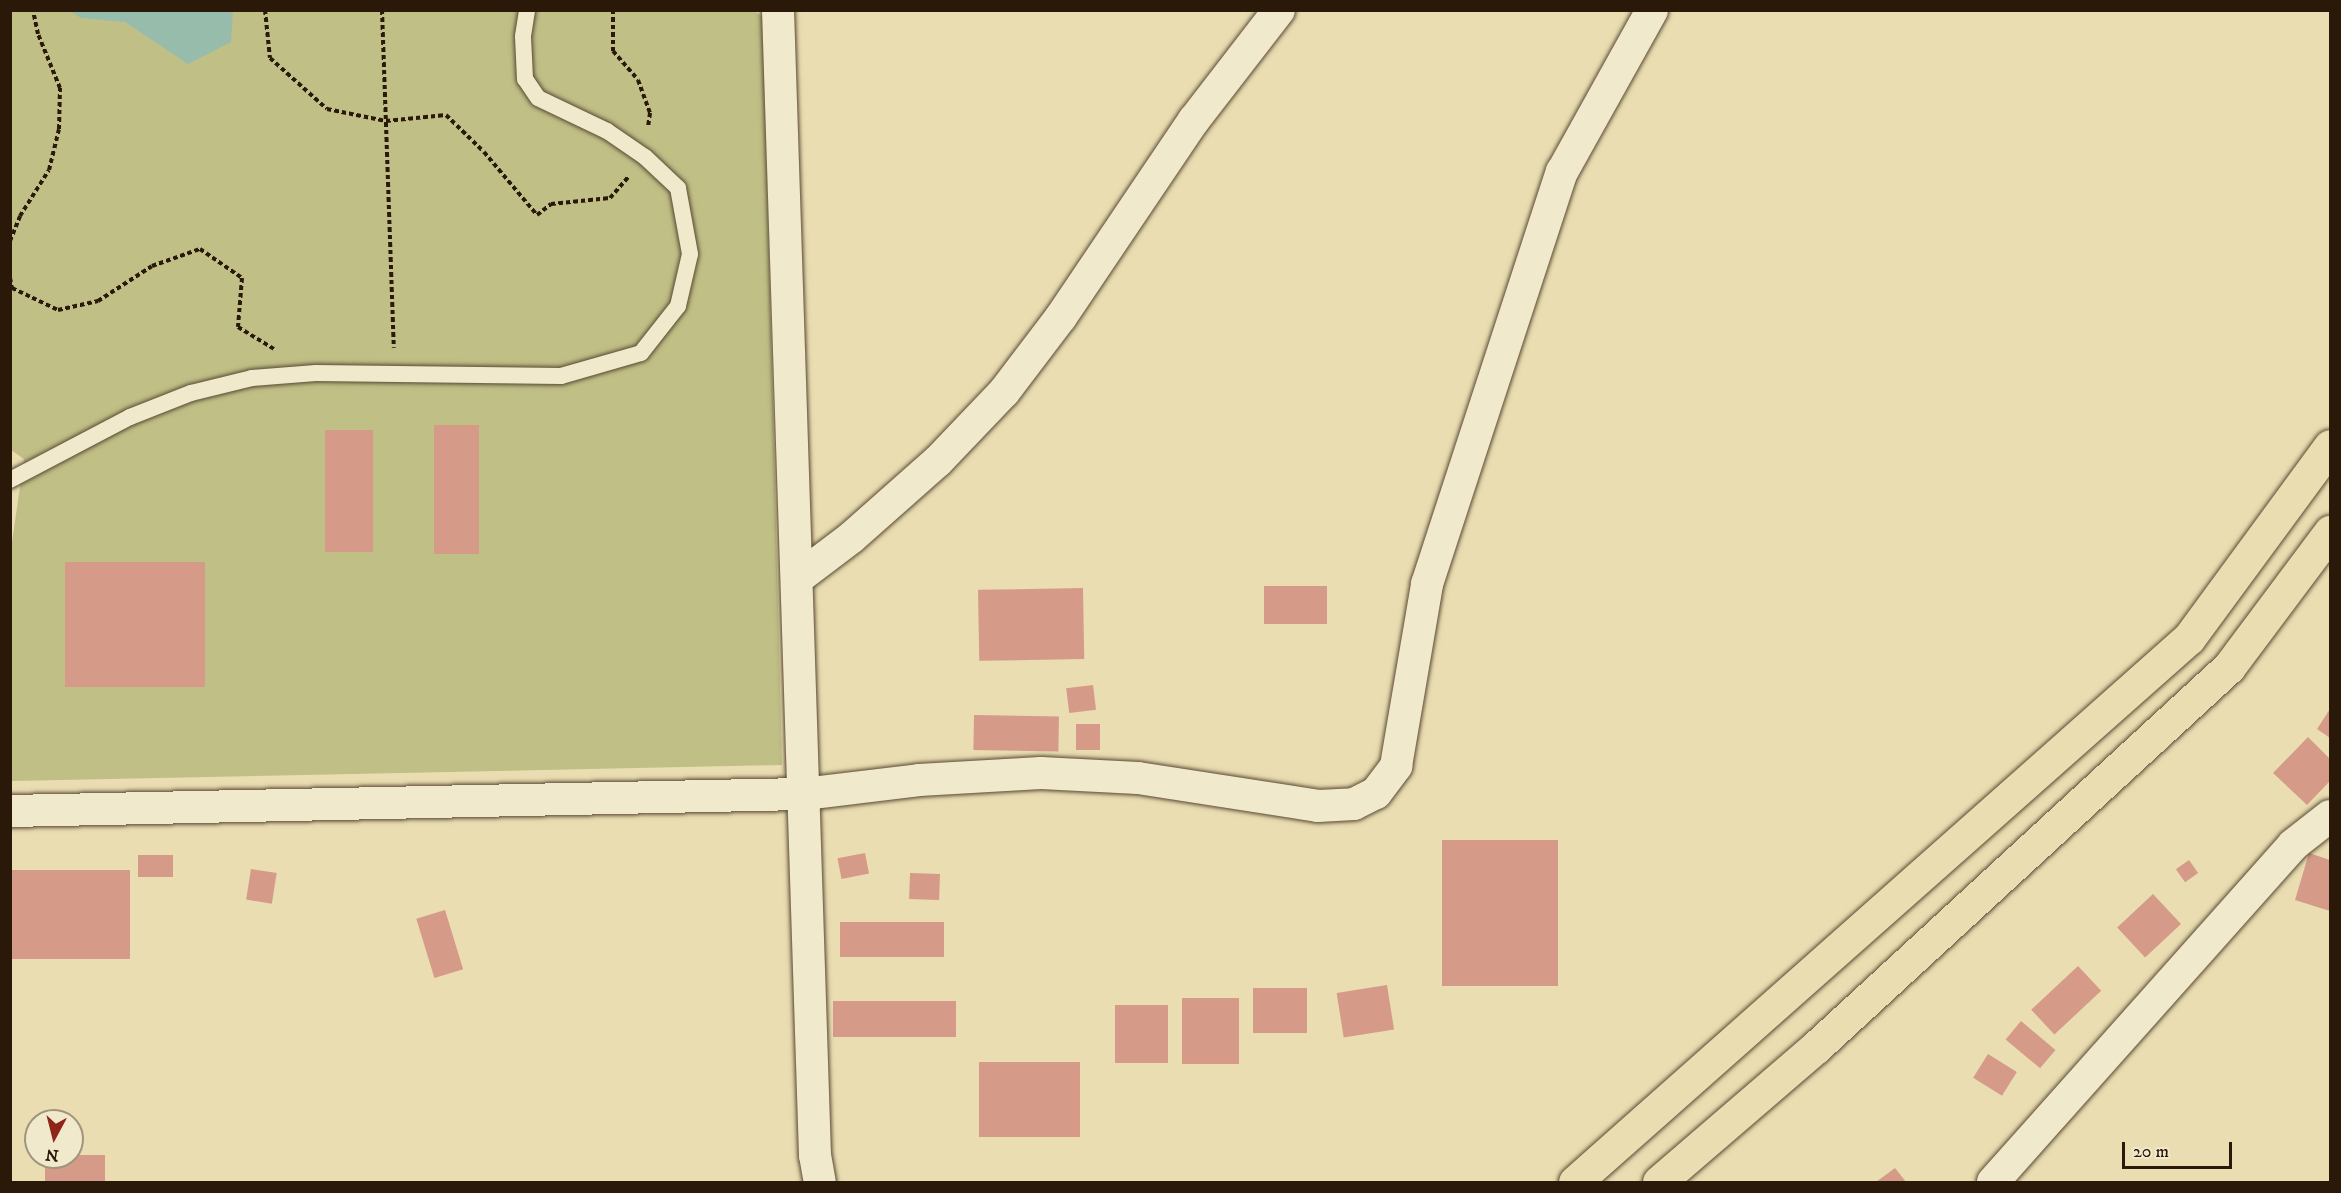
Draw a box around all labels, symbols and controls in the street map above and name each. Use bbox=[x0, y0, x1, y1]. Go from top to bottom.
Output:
north arrow bbox=[24, 1109, 84, 1169]
scale bar bbox=[2125, 1130, 2234, 1168]
text: 20 m bbox=[2133, 1141, 2169, 1163]
text: N bbox=[44, 1144, 60, 1166]

